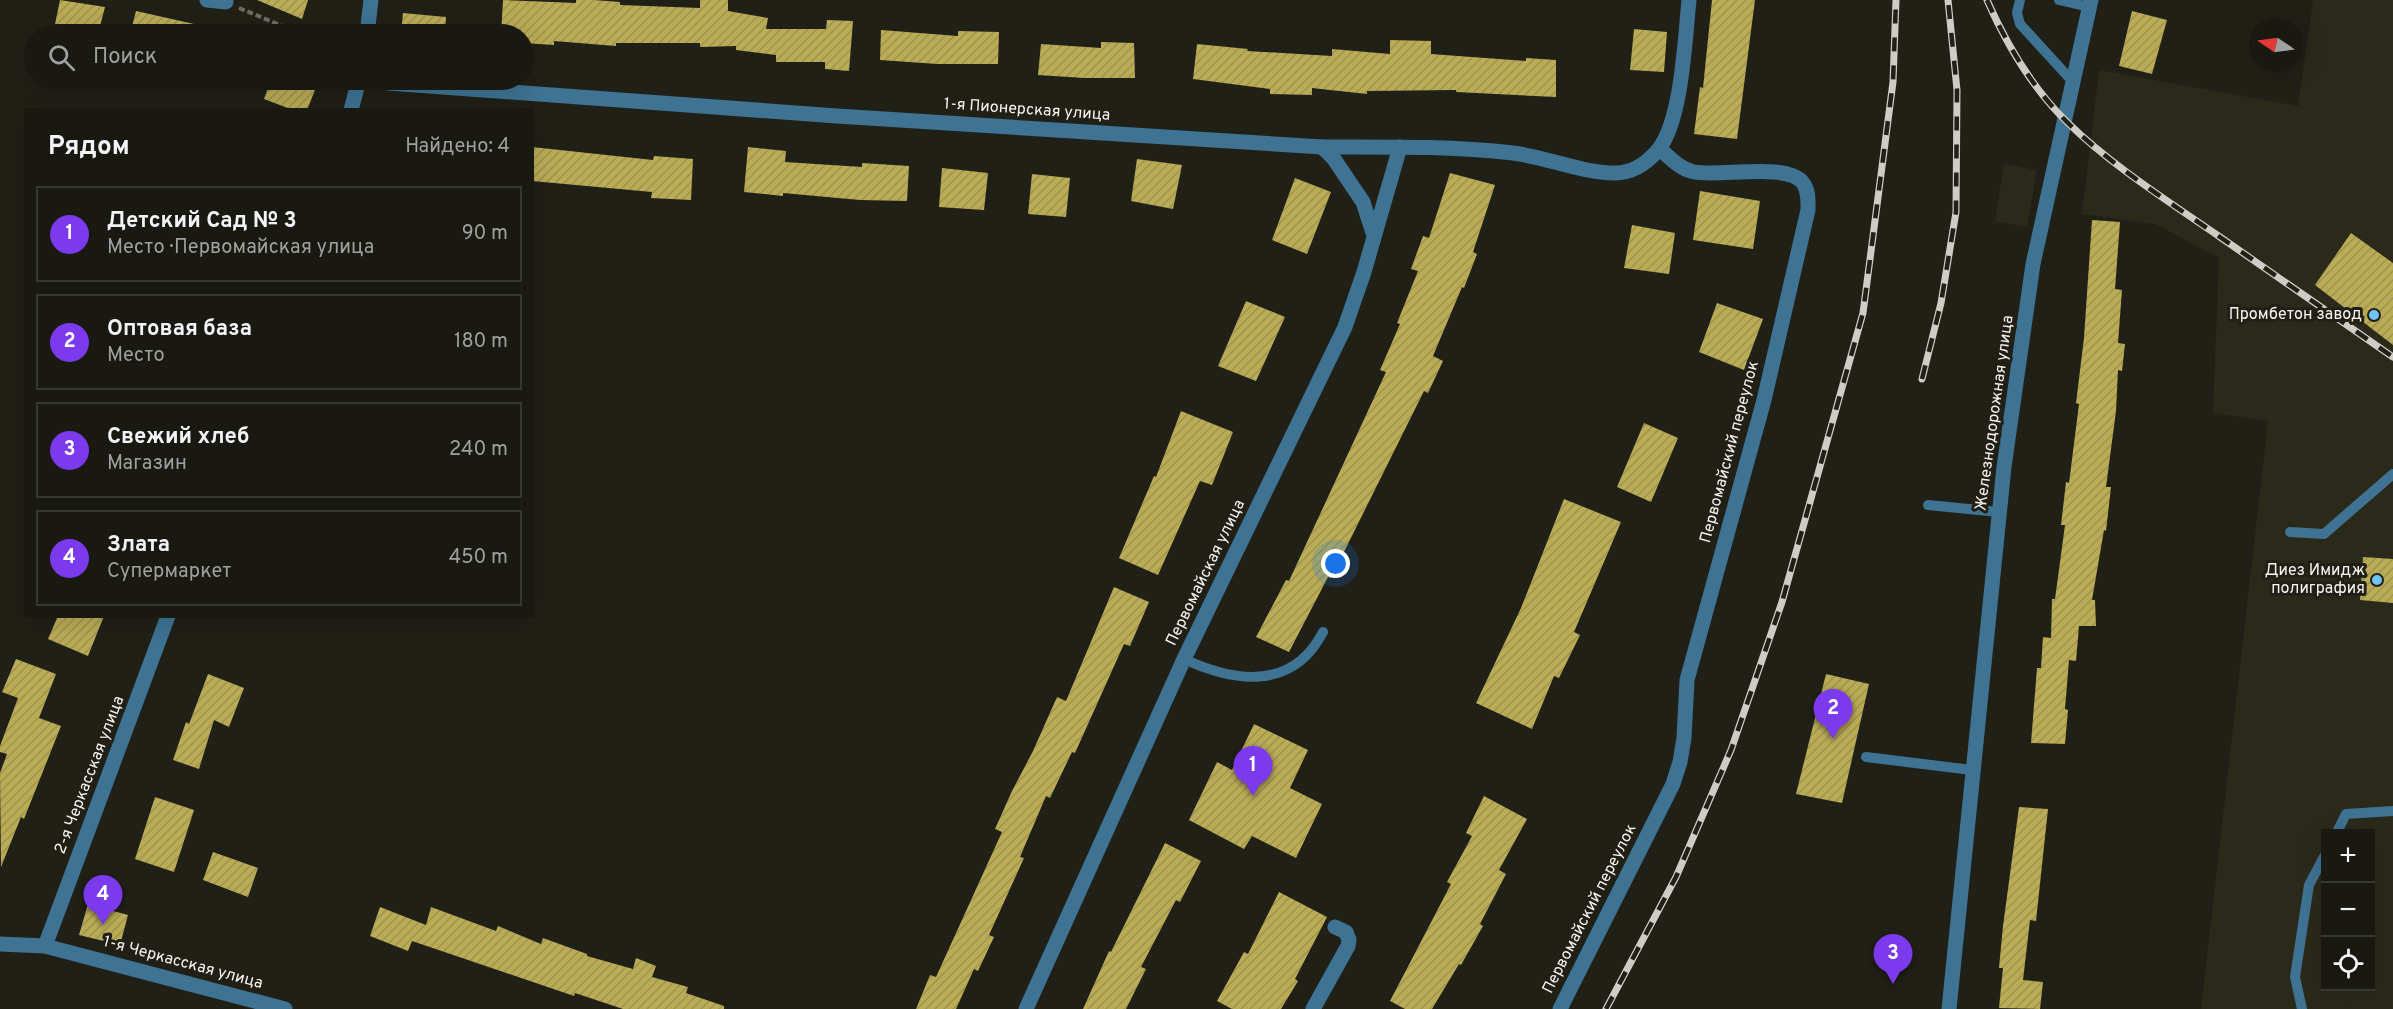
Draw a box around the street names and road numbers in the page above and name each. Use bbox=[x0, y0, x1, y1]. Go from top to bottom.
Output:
street label: 1-я Пионерская улица bbox=[943, 94, 1111, 126]
street label: Железнодорожная улица bbox=[1971, 314, 2019, 512]
street label: Первомайский переулок bbox=[1696, 359, 1764, 545]
street label: Первомайская улица bbox=[1162, 497, 1250, 649]
street label: 2-я Черкасская улица bbox=[51, 693, 129, 857]
street label: Первомайский переулок bbox=[1538, 821, 1642, 997]
street label: 1-я Черкасская улица bbox=[101, 932, 265, 994]

